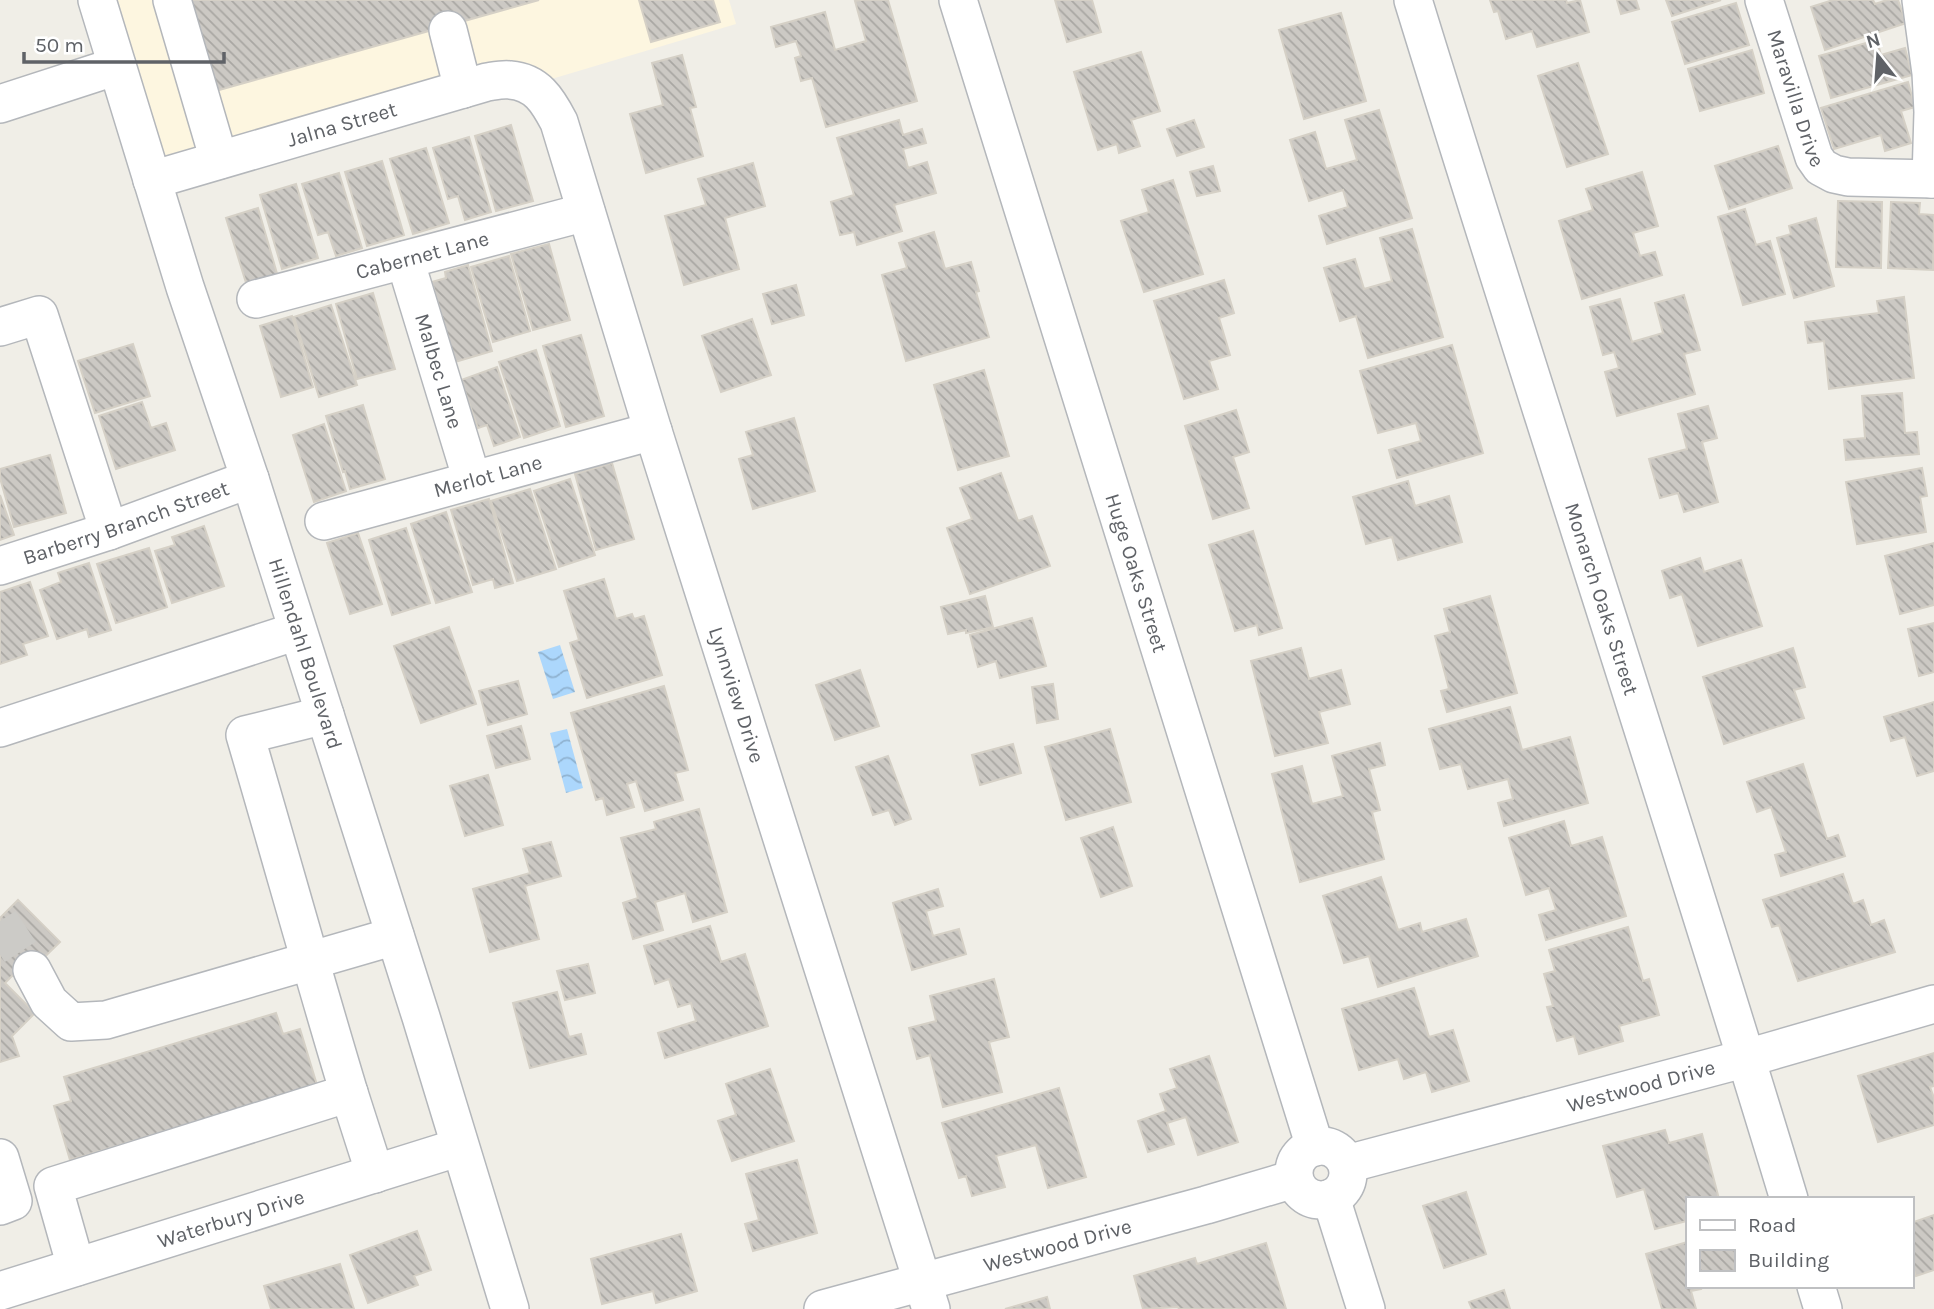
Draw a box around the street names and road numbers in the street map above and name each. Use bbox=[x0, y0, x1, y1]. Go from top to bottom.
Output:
street label: Maravilla Drive bbox=[1762, 26, 1829, 172]
street label: Jalna Street bbox=[284, 97, 400, 152]
street label: Cabernet Lane bbox=[353, 226, 491, 284]
street label: Malbec Lane bbox=[410, 310, 468, 431]
street label: Merlot Lane bbox=[431, 450, 545, 502]
street label: Barberry Branch Street bbox=[20, 476, 232, 570]
street label: Huge Oaks Street bbox=[1100, 490, 1172, 655]
street label: Monarch Oaks Street bbox=[1560, 500, 1644, 698]
street label: Hillendahl Boulevard bbox=[264, 555, 347, 752]
street label: Lynnview Drive bbox=[704, 624, 769, 766]
street label: Westwood Drive bbox=[1564, 1055, 1718, 1117]
street label: Waterbury Drive bbox=[155, 1184, 307, 1253]
street label: Westwood Drive bbox=[981, 1214, 1134, 1277]

